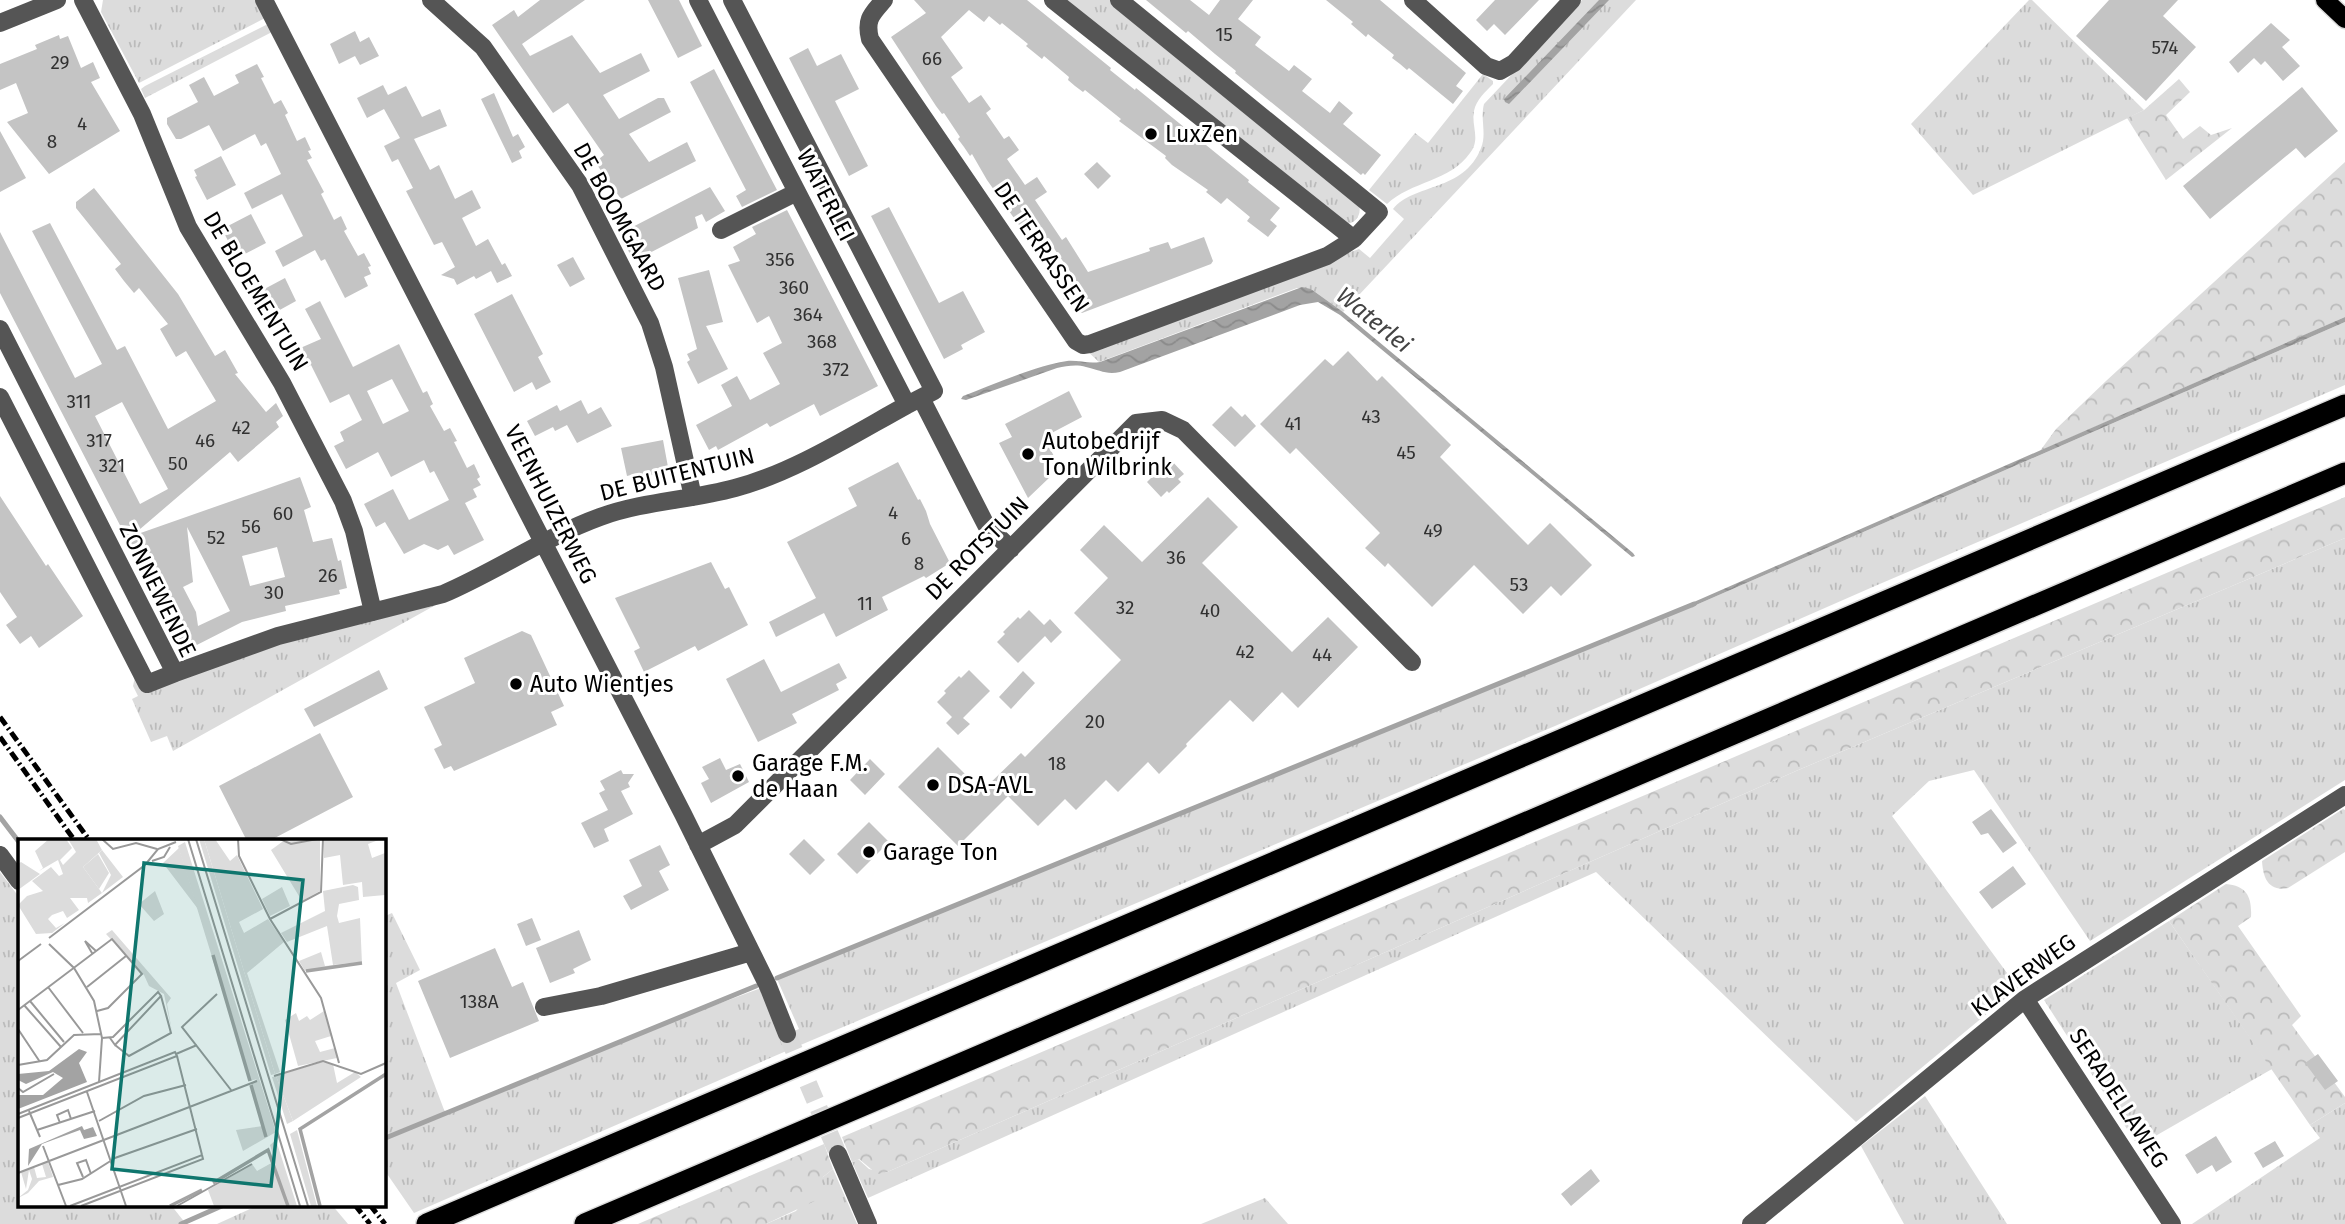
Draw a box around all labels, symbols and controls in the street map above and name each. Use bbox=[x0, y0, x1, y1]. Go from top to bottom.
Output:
house number: 15 bbox=[1215, 23, 1233, 46]
house number: 574 bbox=[2152, 36, 2178, 59]
house number: 66 bbox=[922, 47, 942, 70]
house number: 29 bbox=[50, 51, 70, 74]
house number: 4 bbox=[77, 112, 87, 135]
place label: LuxZen bbox=[1165, 120, 1238, 148]
marker: LuxZen bbox=[1143, 126, 1159, 142]
house number: 8 bbox=[47, 130, 57, 153]
street label: DE BOOMGAARD bbox=[567, 138, 673, 296]
street label: WATERLEI bbox=[791, 144, 861, 246]
street label: DE TERRASSEN bbox=[988, 176, 1096, 318]
street label: DE BLOEMENTUIN bbox=[197, 206, 315, 376]
house number: 356 bbox=[765, 248, 795, 271]
house number: 360 bbox=[779, 276, 809, 299]
water label: Waterlei bbox=[1331, 281, 1417, 359]
house number: 364 bbox=[793, 303, 823, 326]
house number: 368 bbox=[807, 330, 837, 353]
house number: 372 bbox=[823, 358, 849, 381]
house number: 311 bbox=[66, 390, 92, 413]
house number: 43 bbox=[1361, 405, 1381, 428]
house number: 41 bbox=[1284, 412, 1302, 435]
house number: 42 bbox=[231, 416, 251, 439]
street label: VEENHUIZERWEG bbox=[499, 420, 603, 588]
place label: Autobedrijf Ton Wilbrink bbox=[1042, 427, 1172, 481]
house number: 317 bbox=[86, 429, 112, 452]
house number: 46 bbox=[195, 429, 215, 452]
street label: DE BUITENTUIN bbox=[597, 441, 757, 507]
house number: 45 bbox=[1396, 441, 1416, 464]
marker: Autobedrijf Ton Wilbrink bbox=[1020, 446, 1036, 462]
house number: 50 bbox=[168, 452, 188, 475]
house number: 321 bbox=[99, 454, 125, 477]
street label: DE ROTSTUIN bbox=[919, 490, 1035, 606]
house number: 4 bbox=[888, 501, 898, 524]
house number: 60 bbox=[273, 502, 293, 525]
house number: 56 bbox=[241, 515, 261, 538]
street label: ZONNEWENDE bbox=[114, 519, 202, 661]
house number: 49 bbox=[1423, 519, 1443, 542]
house number: 52 bbox=[207, 526, 225, 549]
house number: 6 bbox=[901, 527, 911, 550]
house number: 36 bbox=[1166, 546, 1186, 569]
house number: 8 bbox=[914, 552, 924, 575]
house number: 26 bbox=[318, 564, 338, 587]
house number: 53 bbox=[1510, 573, 1528, 596]
house number: 30 bbox=[264, 581, 284, 604]
house number: 11 bbox=[857, 592, 873, 615]
house number: 32 bbox=[1116, 596, 1134, 619]
house number: 40 bbox=[1200, 599, 1220, 622]
house number: 42 bbox=[1235, 640, 1255, 663]
house number: 44 bbox=[1312, 643, 1332, 666]
place label: Auto Wientjes bbox=[530, 670, 674, 698]
marker: Auto Wientjes bbox=[508, 676, 524, 692]
house number: 20 bbox=[1085, 710, 1105, 733]
place label: Garage F.M. de Haan bbox=[752, 749, 868, 803]
house number: 18 bbox=[1048, 752, 1066, 775]
marker: Garage F.M. de Haan bbox=[730, 768, 746, 784]
place label: DSA-AVL bbox=[947, 771, 1033, 799]
marker: DSA-AVL bbox=[925, 777, 941, 793]
place label: Garage Ton bbox=[883, 838, 998, 866]
inset map bbox=[18, 839, 385, 1206]
marker: Garage Ton bbox=[861, 844, 877, 860]
street label: KLAVERWEG bbox=[1965, 928, 2081, 1022]
house number: 138A bbox=[459, 990, 499, 1013]
street label: SERADELLAWEG bbox=[2064, 1023, 2174, 1173]

